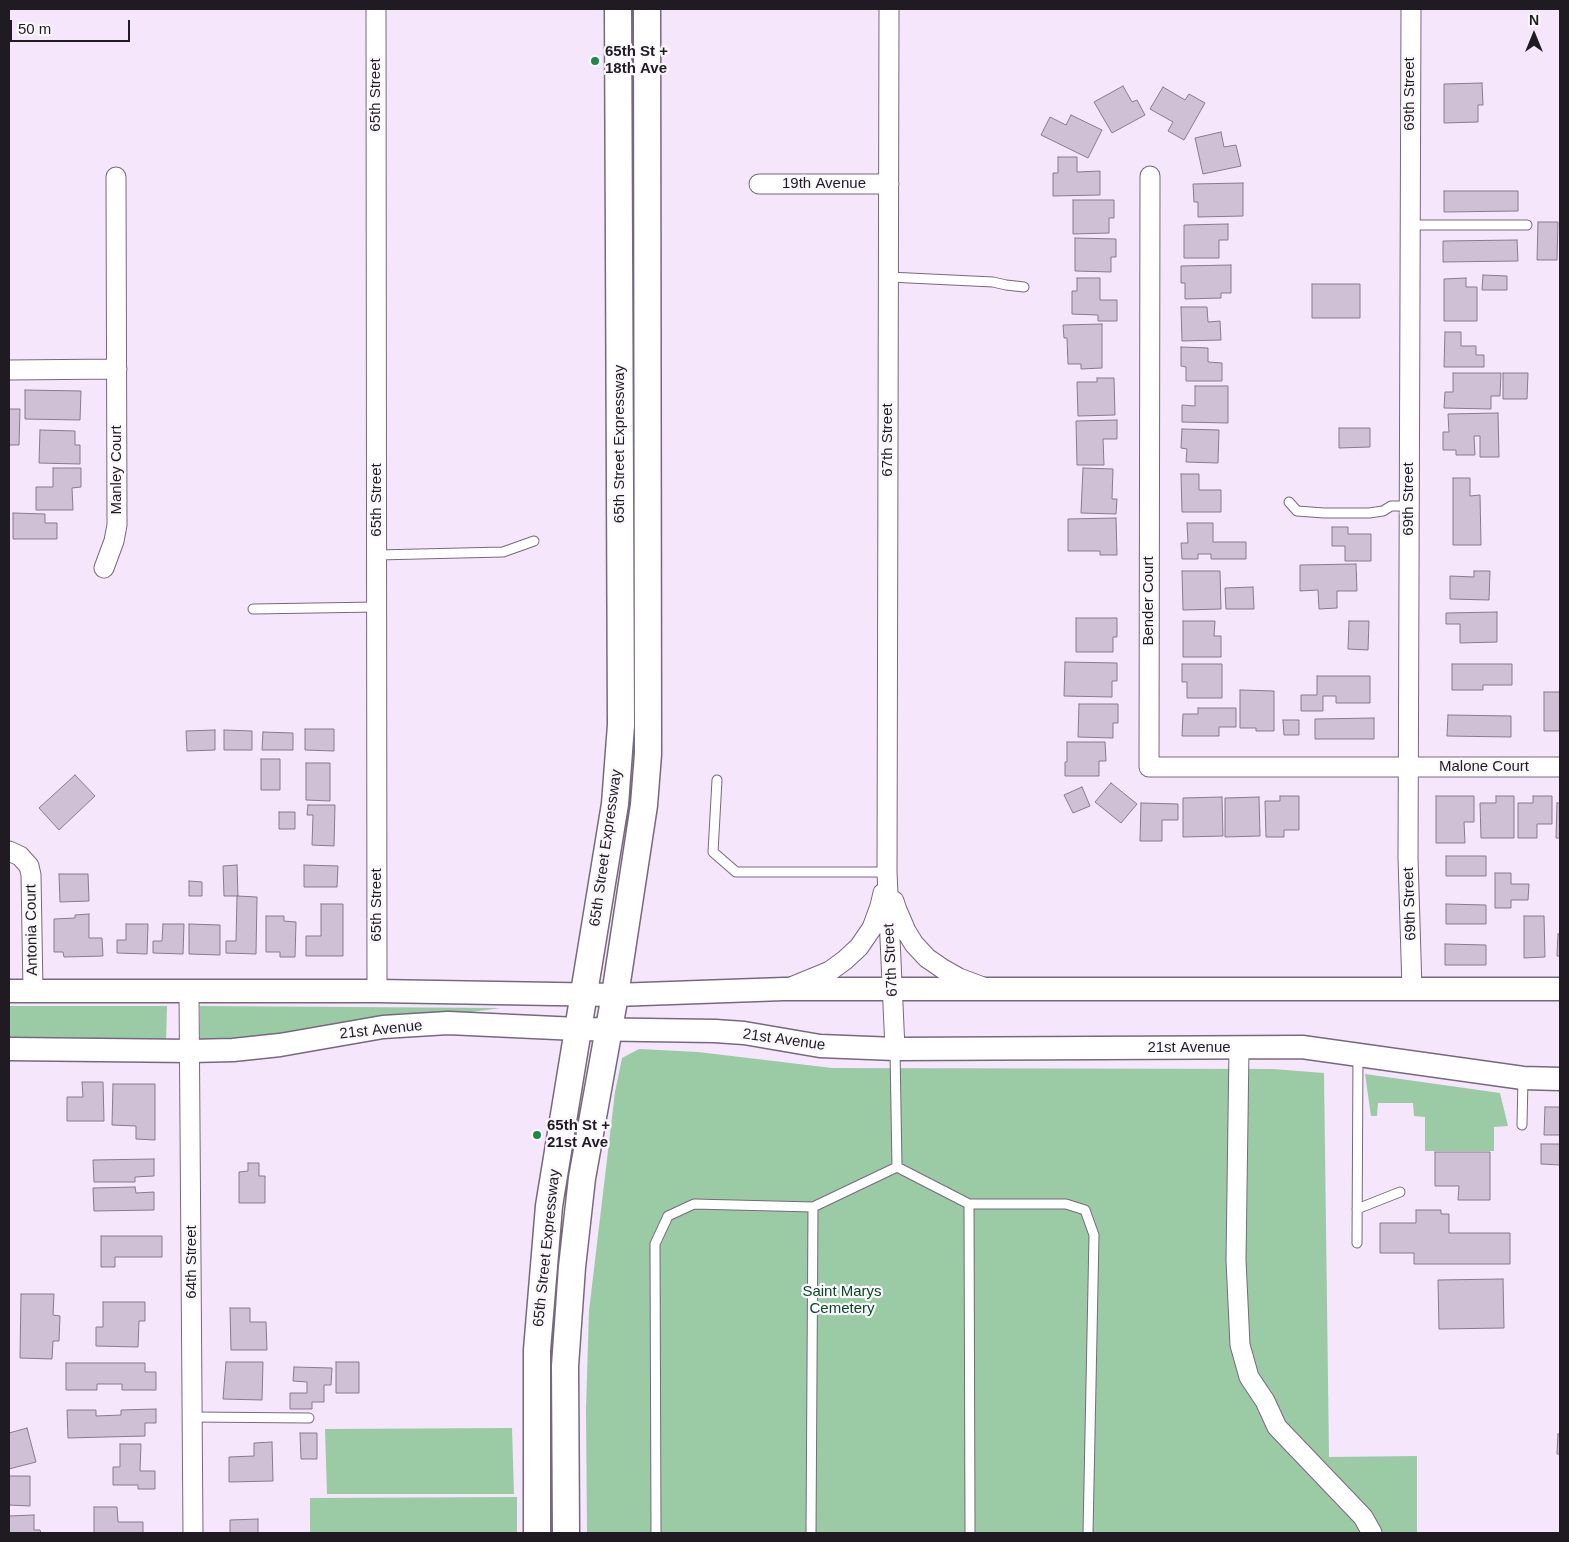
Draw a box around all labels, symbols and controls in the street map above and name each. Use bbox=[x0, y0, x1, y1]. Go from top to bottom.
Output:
scale bar bbox=[12, 10, 132, 42]
north arrow bbox=[1509, 10, 1559, 60]
text: N bbox=[1529, 12, 1539, 28]
text: 50 m bbox=[18, 20, 51, 37]
place label: 65th St + 18th Ave bbox=[605, 43, 668, 78]
marker: 65th St + 18th Ave bbox=[589, 55, 601, 67]
street label: 69th Street bbox=[1401, 57, 1419, 131]
street label: 65th Street bbox=[367, 58, 385, 132]
street label: 19th Avenue bbox=[782, 175, 866, 193]
street label: 65th Street Expressway bbox=[611, 365, 629, 523]
street label: 67th Street bbox=[879, 403, 897, 477]
street label: Manley Court bbox=[108, 425, 126, 515]
street label: 69th Street bbox=[1400, 462, 1418, 536]
street label: 65th Street bbox=[368, 463, 386, 537]
street label: Bender Court bbox=[1140, 556, 1158, 646]
street label: Malone Court bbox=[1439, 758, 1529, 776]
street label: 65th Street Expressway bbox=[586, 768, 626, 928]
street label: 69th Street bbox=[1400, 867, 1420, 941]
street label: 65th Street bbox=[368, 868, 386, 942]
street label: Antonia Court bbox=[22, 884, 42, 976]
street label: 67th Street bbox=[880, 923, 902, 997]
street label: 21st Avenue bbox=[339, 1017, 423, 1043]
street label: 21st Avenue bbox=[742, 1025, 826, 1055]
street label: 21st Avenue bbox=[1147, 1039, 1231, 1057]
place label: 65th St + 21st Ave bbox=[547, 1117, 610, 1152]
marker: 65th St + 21st Ave bbox=[531, 1129, 543, 1141]
street label: 65th Street Expressway bbox=[530, 1168, 564, 1328]
street label: 64th Street bbox=[183, 1225, 201, 1299]
park label: Saint Marys Cemetery bbox=[802, 1283, 882, 1318]

